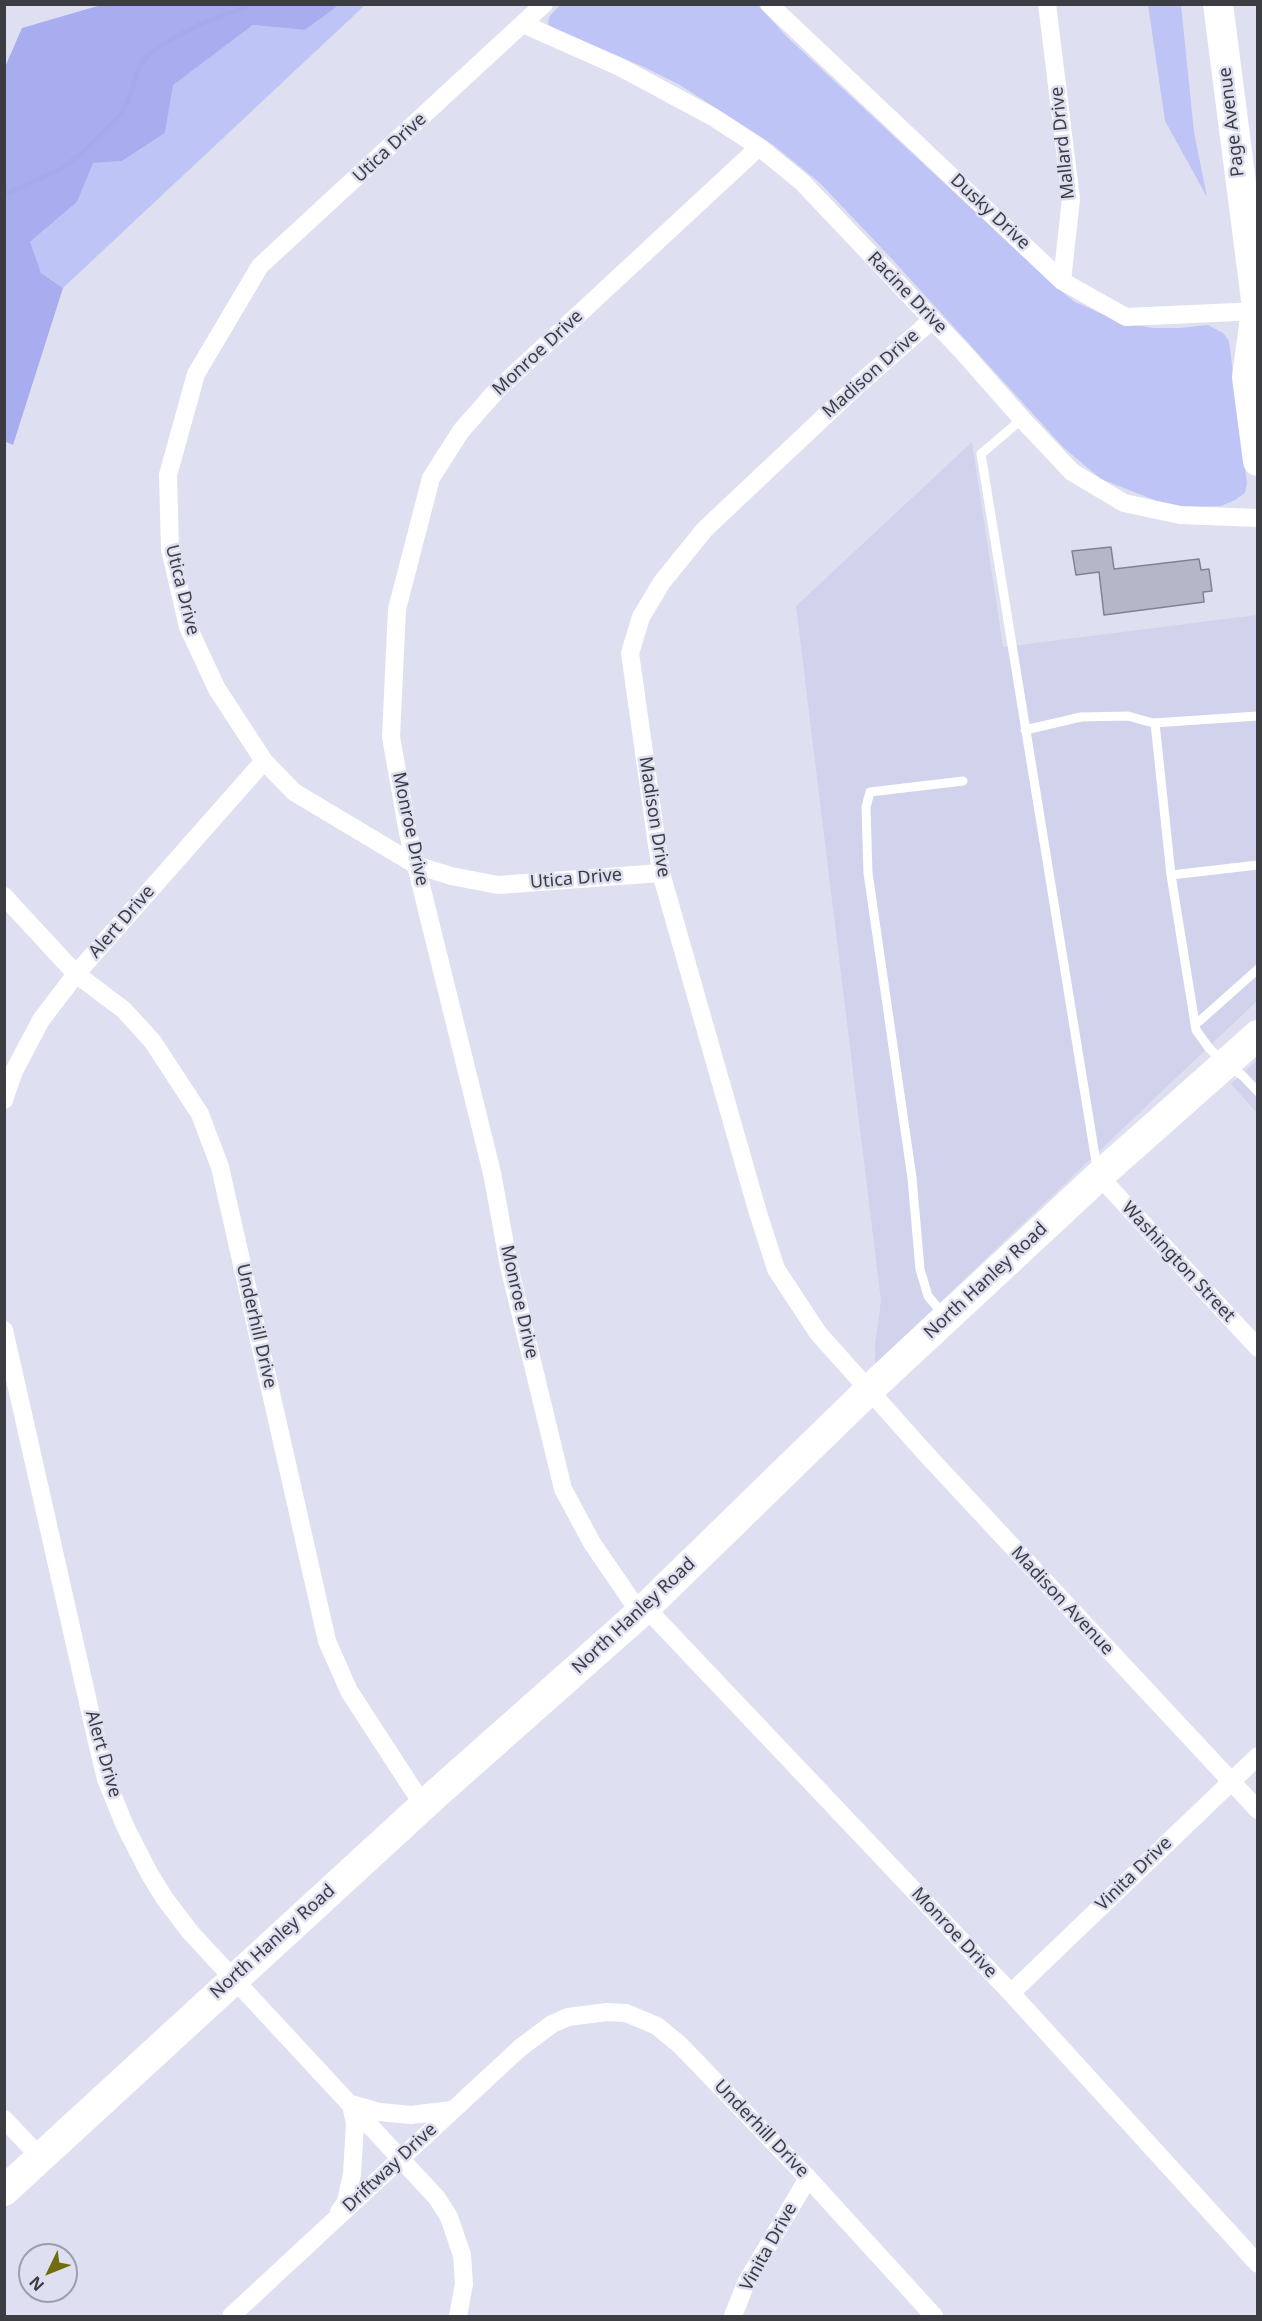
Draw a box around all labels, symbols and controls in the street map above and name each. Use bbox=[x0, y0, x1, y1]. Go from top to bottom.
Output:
street label: Page Avenue bbox=[1215, 66, 1249, 178]
street label: Mallard Drive bbox=[1046, 86, 1080, 200]
street label: Utica Drive bbox=[349, 109, 431, 187]
street label: Dusky Drive bbox=[946, 170, 1034, 254]
street label: Racine Drive bbox=[863, 248, 951, 338]
street label: Monroe Drive bbox=[488, 306, 588, 400]
street label: Madison Drive bbox=[818, 325, 924, 423]
street label: Utica Drive bbox=[160, 543, 204, 637]
street label: Madison Drive bbox=[634, 755, 674, 879]
street label: Monroe Drive bbox=[387, 770, 433, 888]
street label: Utica Drive bbox=[529, 864, 623, 894]
street label: Alert Drive bbox=[85, 881, 159, 963]
street label: Washington Street bbox=[1117, 1197, 1239, 1327]
street label: North Hanley Road bbox=[920, 1218, 1052, 1344]
street label: Monroe Drive bbox=[495, 1243, 543, 1361]
street label: Underhill Drive bbox=[231, 1262, 281, 1390]
street label: Madison Avenue bbox=[1006, 1542, 1118, 1660]
street label: North Hanley Road bbox=[568, 1553, 700, 1679]
street label: Alert Drive bbox=[80, 1708, 126, 1800]
street label: Vinita Drive bbox=[1092, 1833, 1176, 1915]
street label: North Hanley Road bbox=[206, 1880, 340, 2004]
street label: Monroe Drive bbox=[907, 1883, 1001, 1983]
street label: Underhill Drive bbox=[709, 2076, 813, 2182]
street label: Driftway Drive bbox=[339, 2119, 441, 2217]
street label: Vinita Drive bbox=[736, 2199, 802, 2295]
north arrow bbox=[18, 2243, 78, 2303]
text: N bbox=[24, 2272, 49, 2296]

